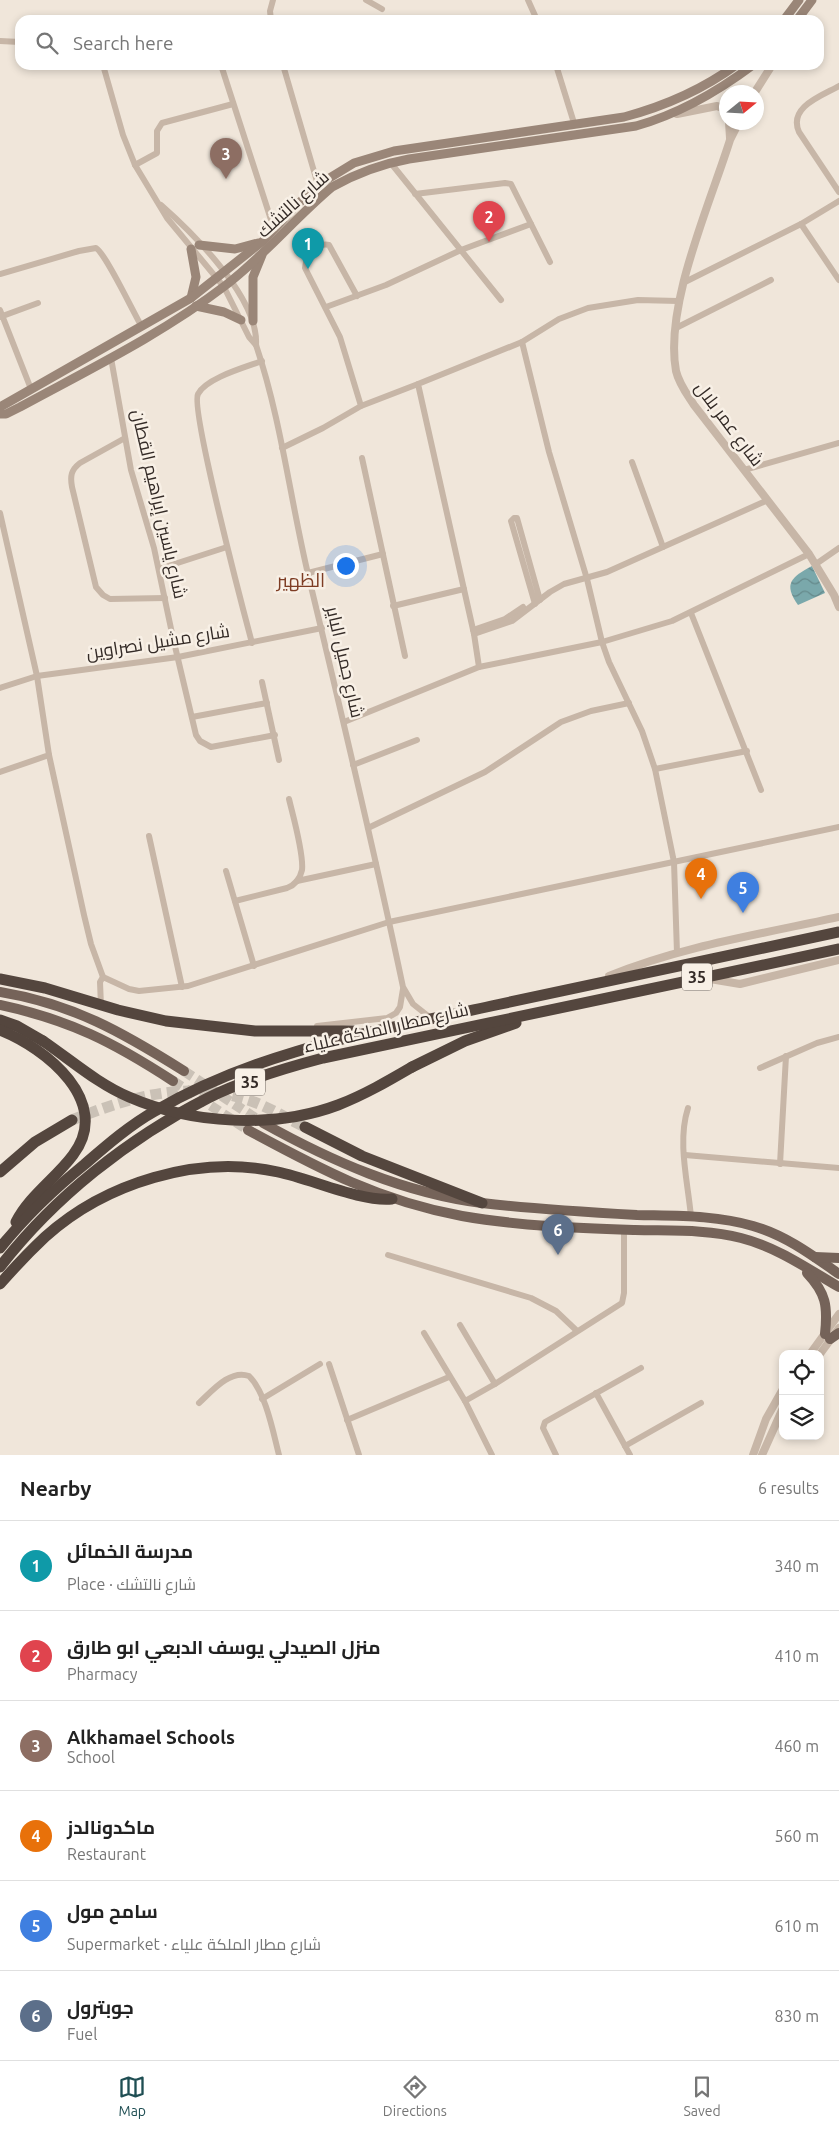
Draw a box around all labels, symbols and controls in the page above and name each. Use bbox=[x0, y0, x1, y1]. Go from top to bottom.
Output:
search box bbox=[15, 15, 824, 70]
icon: search bbox=[33, 29, 61, 57]
text: Search here bbox=[73, 32, 173, 54]
north arrow bbox=[719, 85, 764, 130]
pin: 3 bbox=[210, 138, 242, 179]
street label: شارع نالتشك bbox=[252, 166, 334, 243]
pin: 2 bbox=[473, 201, 505, 242]
pin: 1 bbox=[292, 228, 324, 269]
street label: شارع عمر بلال bbox=[689, 377, 768, 471]
street label: شارع ياسين إبراهيم القطان bbox=[126, 407, 191, 601]
your location bbox=[333, 553, 359, 579]
district label: الظهير bbox=[276, 569, 325, 592]
street label: شارع جميل الباير bbox=[320, 603, 369, 720]
street label: شارع مشيل نصراوين bbox=[85, 620, 231, 665]
pin: 4 bbox=[685, 858, 717, 899]
pin: 5 bbox=[727, 872, 759, 913]
road number: 35 bbox=[682, 964, 712, 990]
street label: شارع مطار الملكة علياء bbox=[301, 998, 471, 1059]
road number: 35 bbox=[235, 1068, 265, 1096]
pin: 6 bbox=[542, 1214, 574, 1255]
map controls bbox=[779, 1350, 824, 1440]
button: locate bbox=[779, 1350, 824, 1395]
button: layers bbox=[779, 1395, 824, 1440]
text: Nearby bbox=[20, 1476, 91, 1500]
text: 6 results bbox=[758, 1479, 819, 1497]
text: مدرسة الخمائل bbox=[67, 1540, 193, 1562]
text: 1 bbox=[31, 1557, 41, 1575]
text: 340 m bbox=[774, 1557, 819, 1575]
text: Place · شارع نالتشك bbox=[67, 1575, 196, 1593]
text: منزل الصيدلي يوسف الدبعي ابو طارق bbox=[67, 1636, 381, 1658]
text: 2 bbox=[31, 1647, 41, 1665]
text: 410 m bbox=[774, 1647, 819, 1665]
text: Pharmacy bbox=[67, 1665, 137, 1683]
text: Alkhamael Schools bbox=[67, 1726, 235, 1748]
text: 3 bbox=[31, 1737, 41, 1755]
text: 460 m bbox=[774, 1737, 819, 1755]
text: School bbox=[67, 1748, 115, 1766]
text: ماكدونالدز bbox=[67, 1816, 155, 1838]
text: 4 bbox=[31, 1827, 41, 1845]
text: 560 m bbox=[774, 1827, 819, 1845]
text: Restaurant bbox=[67, 1845, 146, 1863]
text: سامح مول bbox=[67, 1900, 158, 1922]
text: 5 bbox=[31, 1917, 41, 1935]
text: 610 m bbox=[774, 1917, 819, 1935]
text: Supermarket · شارع مطار الملكة علياء bbox=[67, 1935, 321, 1953]
text: جوبترول bbox=[67, 1996, 134, 2018]
text: 6 bbox=[31, 2007, 41, 2025]
text: 830 m bbox=[774, 2007, 819, 2025]
text: Fuel bbox=[67, 2025, 97, 2043]
tab: Map bbox=[118, 2073, 146, 2119]
tab: Directions bbox=[383, 2073, 447, 2119]
tab: Saved bbox=[683, 2073, 721, 2119]

